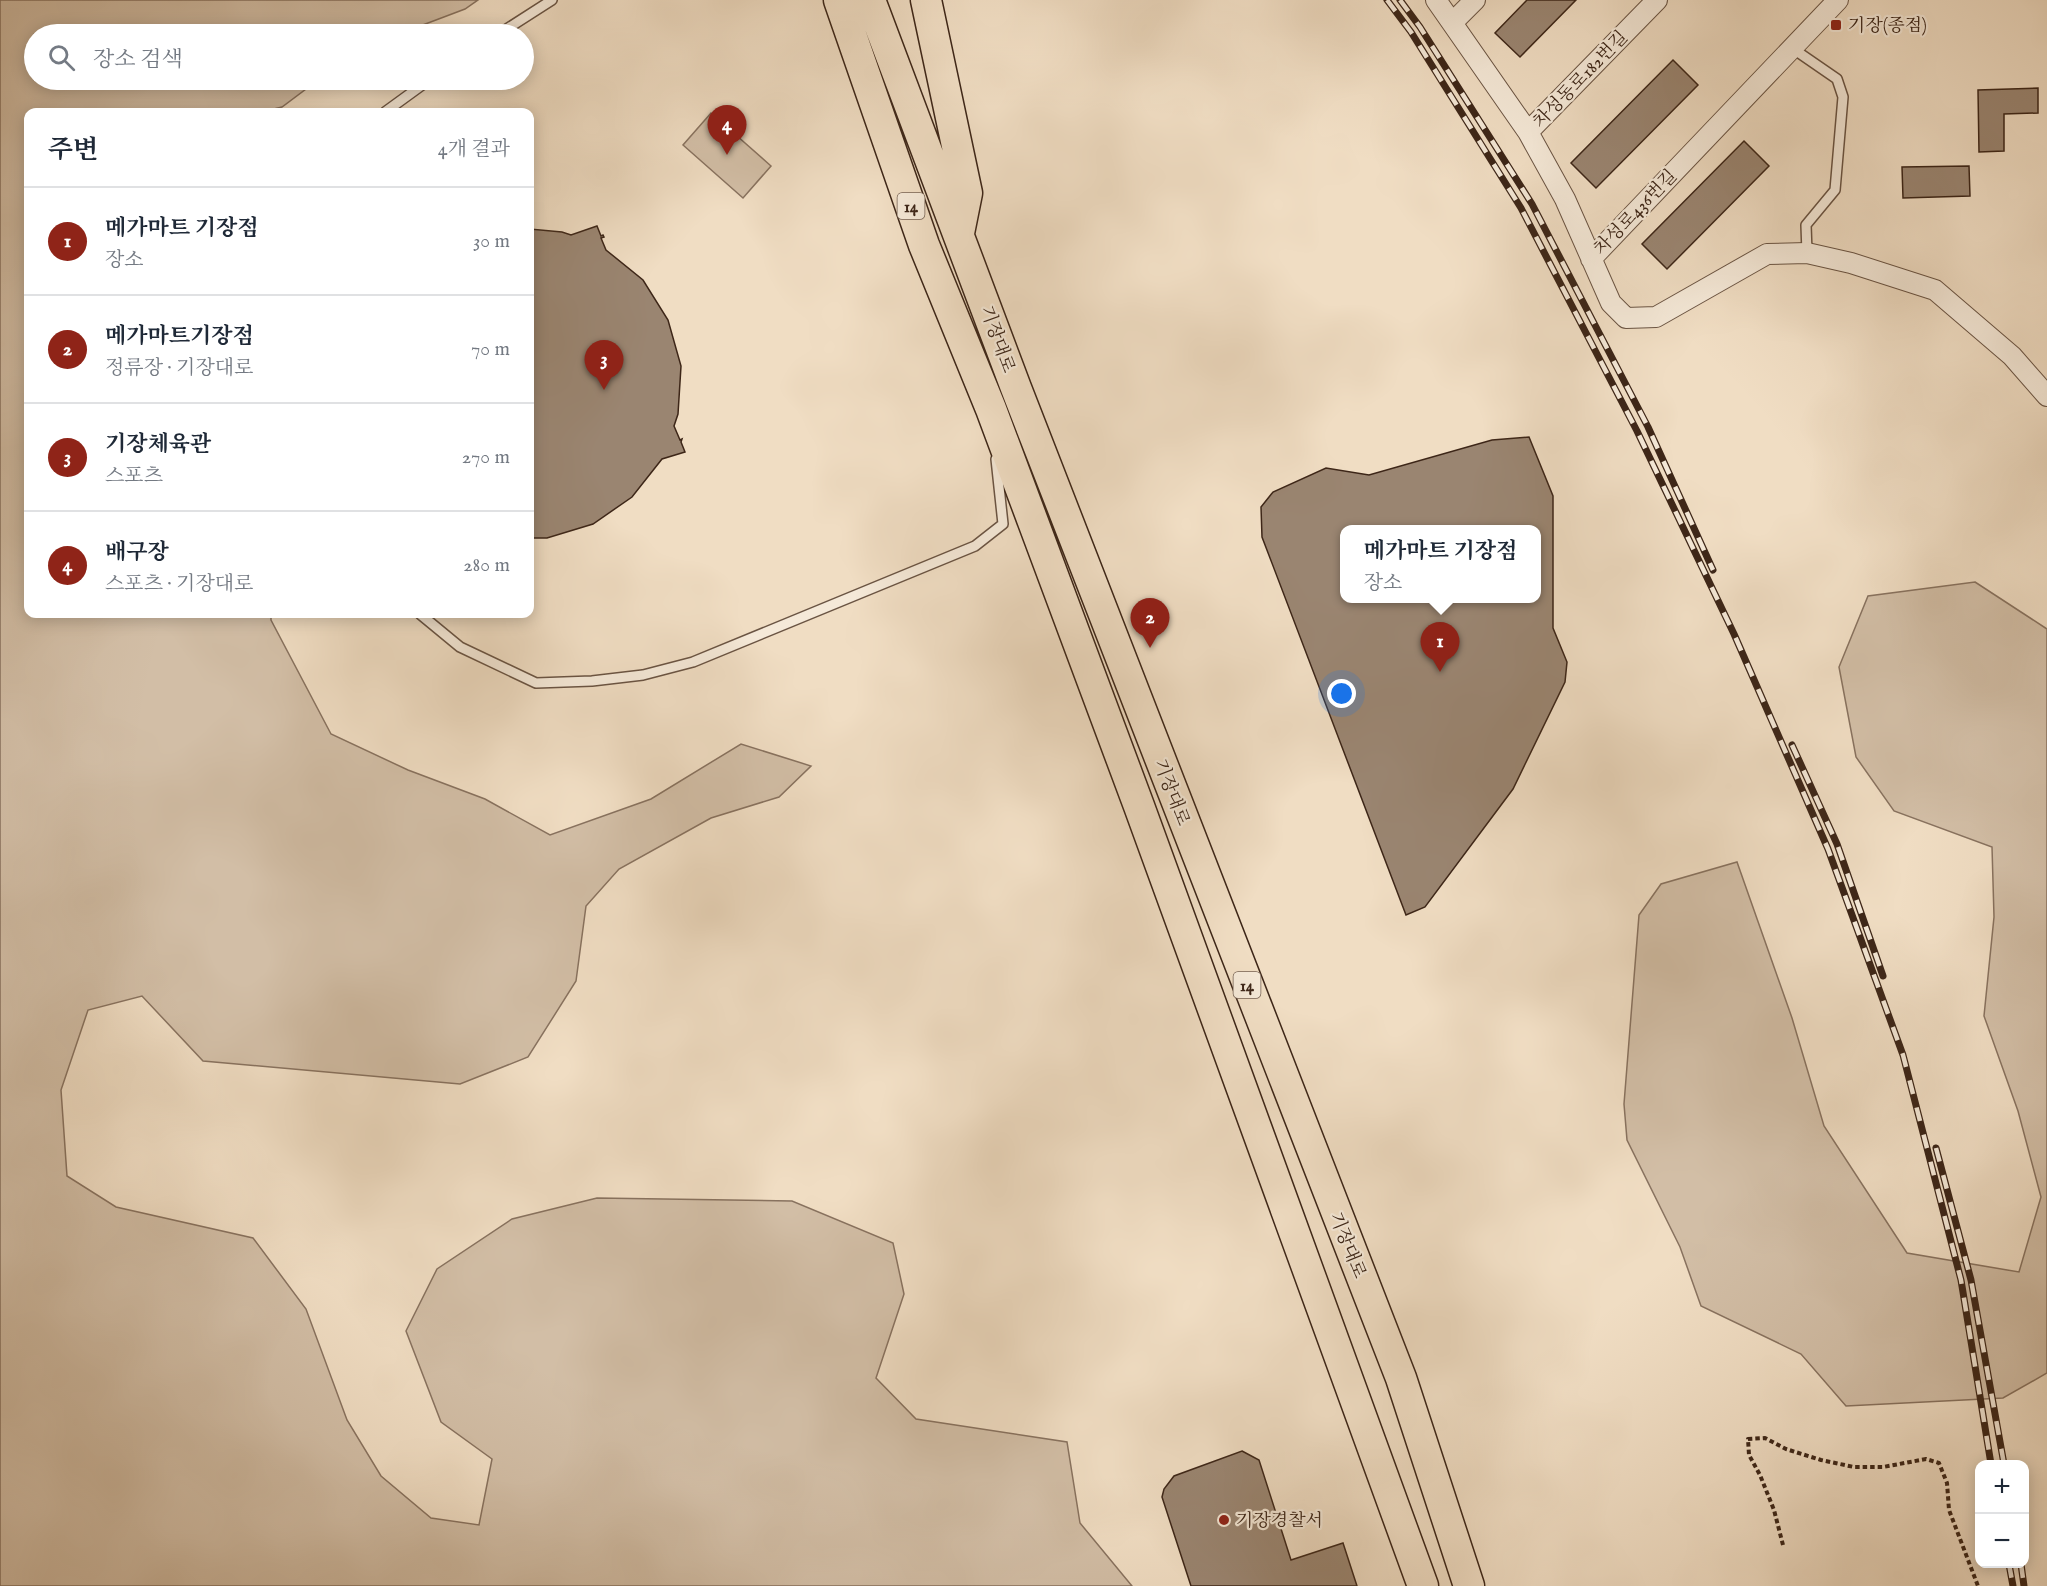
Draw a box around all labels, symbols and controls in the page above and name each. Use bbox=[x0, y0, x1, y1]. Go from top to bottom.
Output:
place label: 기장(종점) bbox=[1848, 15, 1927, 38]
marker: 기장(종점) bbox=[1829, 18, 1843, 32]
search box bbox=[24, 24, 534, 90]
street label: 차성동로182번길 bbox=[1529, 27, 1633, 134]
icon: search bbox=[45, 41, 78, 74]
text: 장소 검색 bbox=[93, 46, 183, 74]
pin: 4 bbox=[708, 106, 746, 155]
text: 주변 bbox=[48, 134, 98, 167]
text: 4개 결과 bbox=[438, 137, 510, 162]
street label: 차성로436번길 bbox=[1590, 165, 1683, 261]
road number: 14 bbox=[898, 193, 924, 219]
text: 메가마트 기장점 bbox=[105, 215, 259, 243]
text: 1 bbox=[64, 229, 71, 254]
text: 30 m bbox=[473, 229, 510, 254]
text: 장소 bbox=[105, 248, 144, 273]
street label: 기장대로 bbox=[974, 303, 1019, 376]
text: 메가마트기장점 bbox=[105, 323, 254, 351]
text: 2 bbox=[63, 337, 72, 362]
text: 70 m bbox=[471, 337, 510, 362]
pin: 3 bbox=[584, 340, 624, 390]
text: 정류장 · 기장대로 bbox=[105, 356, 253, 381]
text: 기장체육관 bbox=[105, 431, 211, 459]
text: 3 bbox=[64, 445, 71, 470]
text: 270 m bbox=[462, 445, 510, 470]
text: 스포츠 bbox=[105, 464, 163, 489]
popup bbox=[1340, 525, 1541, 603]
text: 메가마트 기장점 bbox=[1364, 538, 1517, 566]
text: 배구장 bbox=[105, 539, 169, 567]
text: 4 bbox=[63, 553, 72, 578]
text: 280 m bbox=[463, 553, 510, 578]
text: 장소 bbox=[1364, 571, 1402, 596]
text: 스포츠 · 기장대로 bbox=[105, 572, 253, 597]
pin: 2 bbox=[1130, 598, 1170, 648]
pin: 1 bbox=[1420, 622, 1460, 672]
your location bbox=[1327, 679, 1356, 708]
street label: 기장대로 bbox=[1147, 756, 1194, 829]
road number: 14 bbox=[1234, 972, 1260, 998]
street label: 기장대로 bbox=[1323, 1209, 1370, 1282]
map controls bbox=[1975, 1460, 2029, 1568]
button: + bbox=[1975, 1460, 2029, 1514]
place label: 기장경찰서 bbox=[1236, 1510, 1323, 1533]
marker: 기장경찰서 bbox=[1217, 1513, 1231, 1527]
button: − bbox=[1975, 1514, 2029, 1568]

